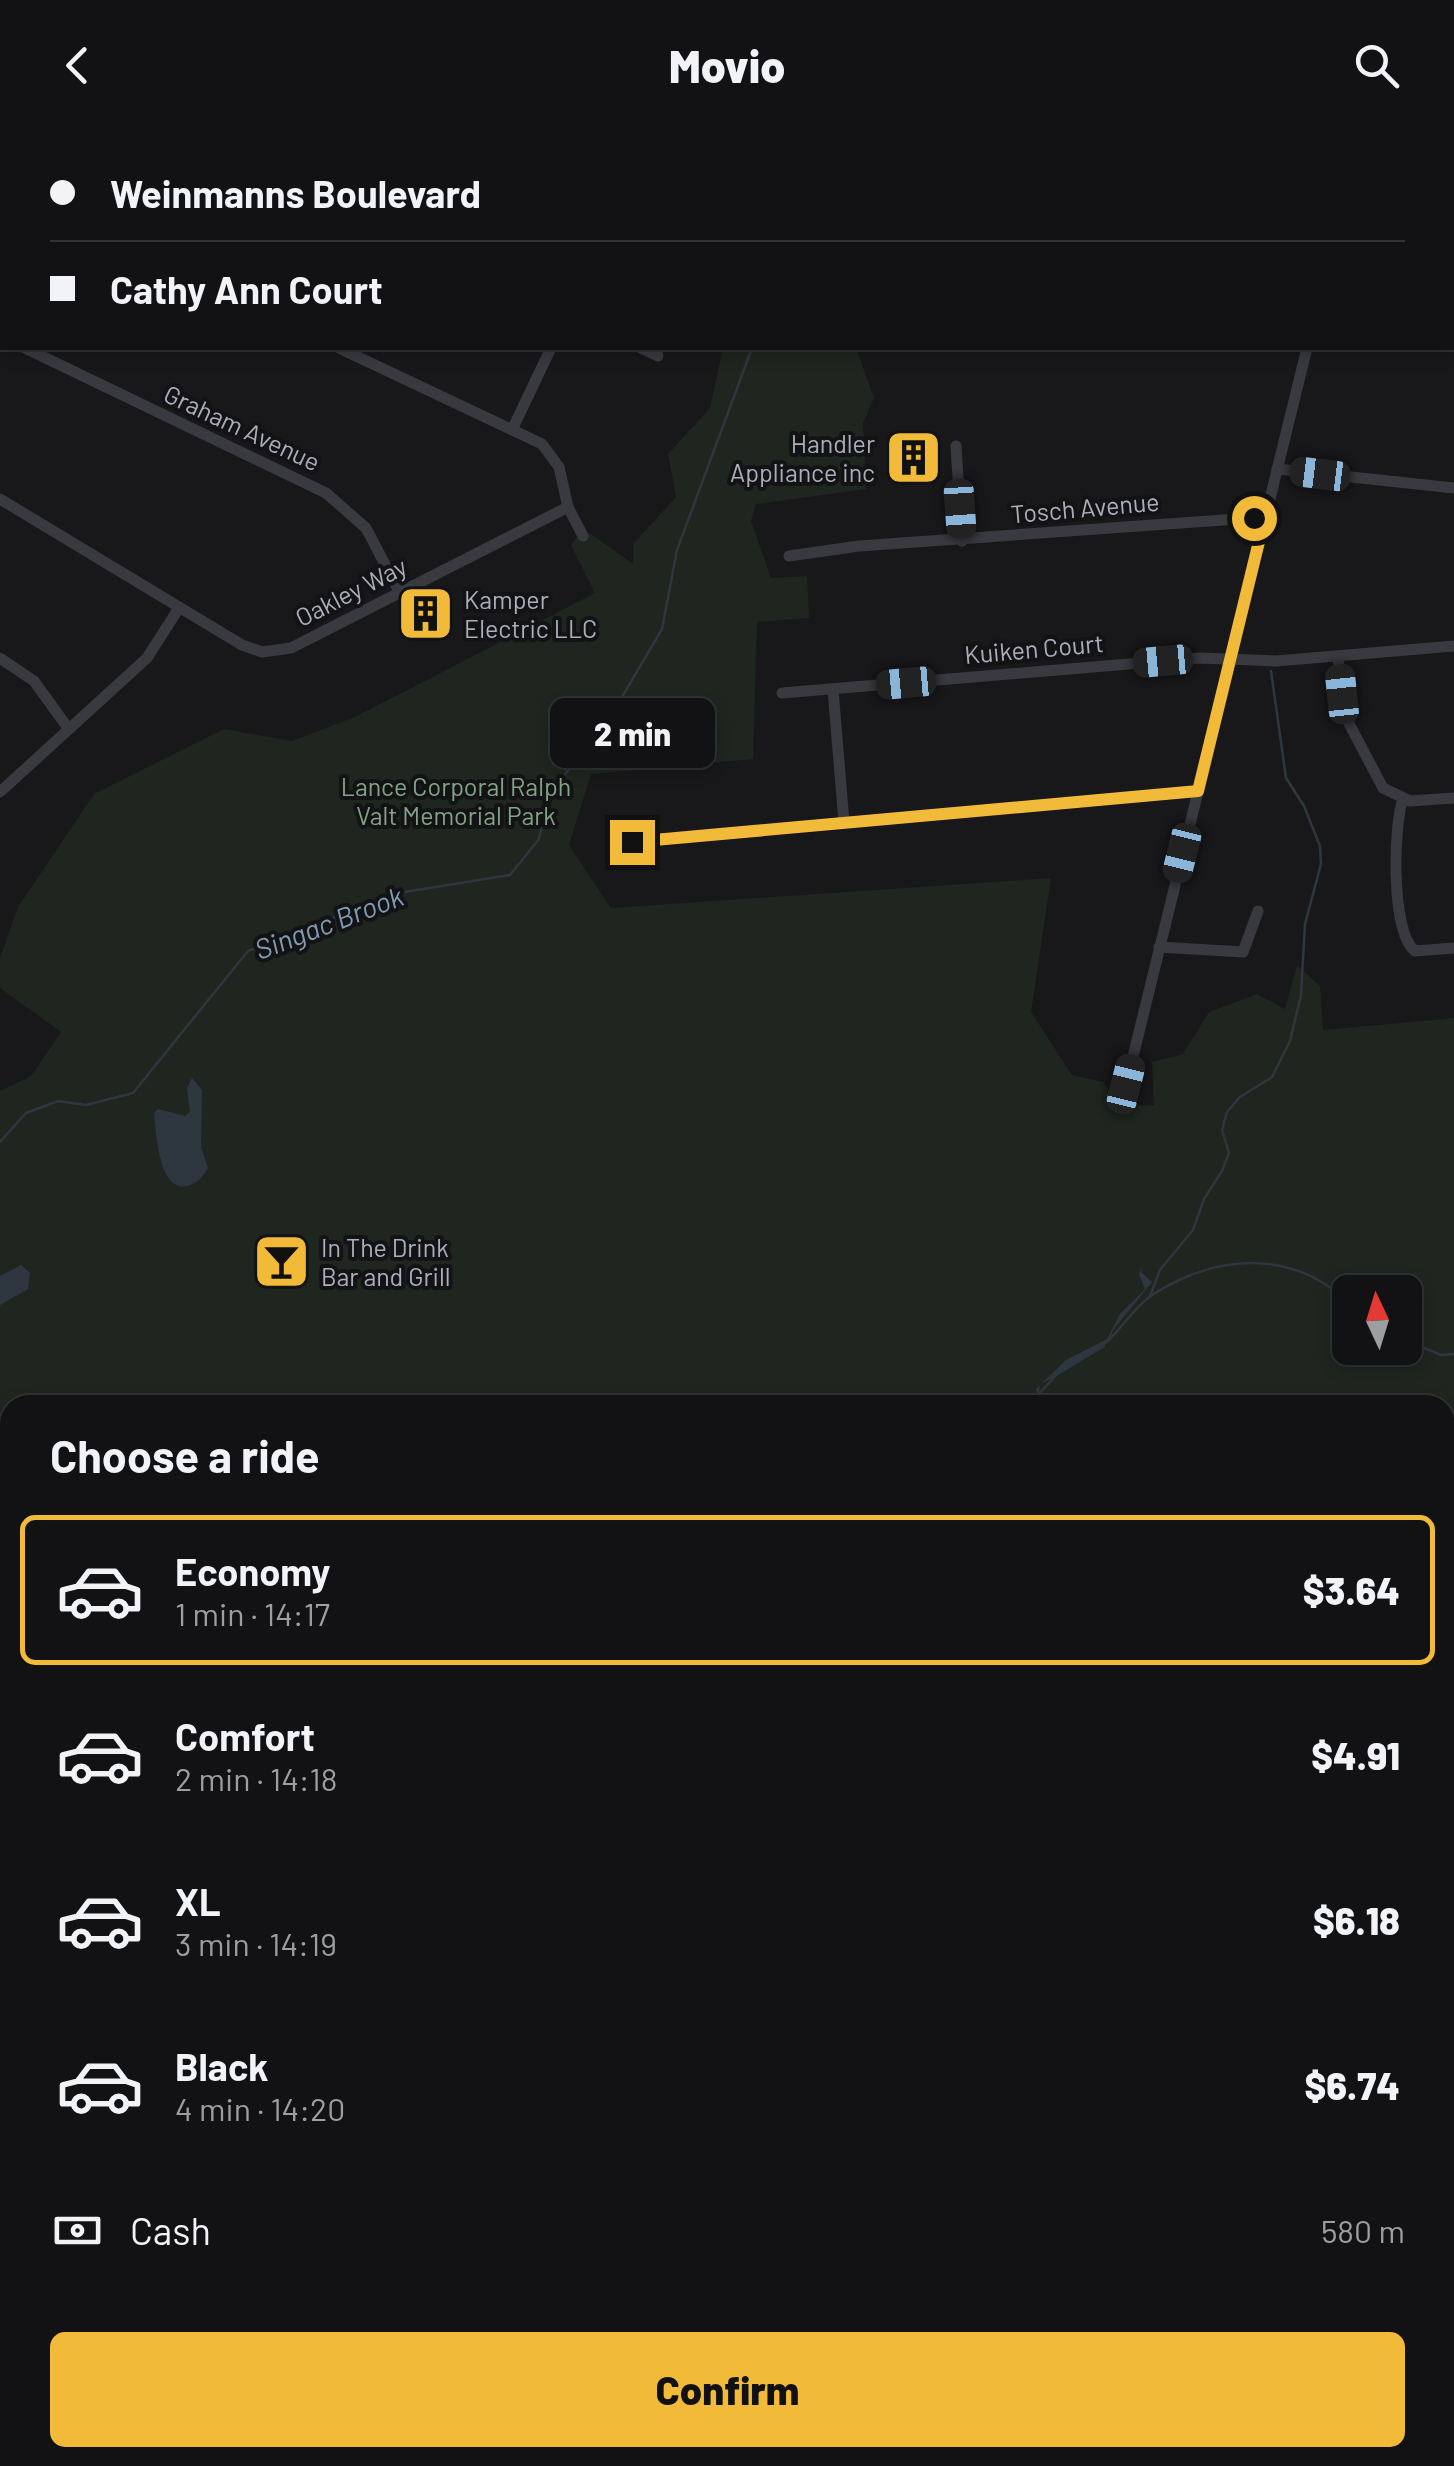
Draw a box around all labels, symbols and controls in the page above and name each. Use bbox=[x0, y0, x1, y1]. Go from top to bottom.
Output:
icon: back bbox=[50, 38, 105, 93]
text: Movio bbox=[669, 38, 785, 92]
icon: search bbox=[1349, 38, 1404, 93]
text: Weinmanns Boulevard bbox=[110, 170, 481, 216]
text: Cathy Ann Court bbox=[110, 266, 383, 312]
street label: Graham Avenue bbox=[160, 378, 325, 476]
place label: Handler Appliance inc bbox=[730, 428, 875, 487]
building icon: Handler Appliance inc bbox=[884, 428, 944, 488]
car bbox=[1288, 455, 1352, 493]
car bbox=[943, 478, 977, 540]
street label: Tosch Avenue bbox=[1009, 486, 1160, 528]
route start bbox=[1232, 496, 1277, 541]
street label: Oakley Way bbox=[290, 550, 411, 632]
building icon: Kamper Electric LLC bbox=[395, 584, 455, 644]
place label: Kamper Electric LLC bbox=[464, 584, 597, 643]
street label: Kuiken Court bbox=[963, 627, 1105, 669]
car bbox=[1132, 643, 1194, 679]
car bbox=[1324, 663, 1360, 725]
car bbox=[875, 665, 937, 701]
callout: 2 min bbox=[550, 697, 714, 767]
text: 2 min bbox=[594, 714, 671, 752]
park label: Lance Corporal Ralph Valt Memorial Park bbox=[341, 771, 571, 830]
route end bbox=[610, 820, 655, 865]
car bbox=[1160, 820, 1204, 886]
water label: Singac Brook bbox=[250, 878, 408, 966]
car bbox=[1104, 1051, 1148, 1117]
bar icon: In The Drink Bar and Grill bbox=[252, 1232, 312, 1292]
place label: In The Drink Bar and Grill bbox=[321, 1232, 450, 1291]
north arrow bbox=[1332, 1275, 1422, 1365]
map controls bbox=[1332, 1275, 1422, 1365]
text: Choose a ride bbox=[50, 1428, 320, 1482]
icon: car bbox=[55, 1545, 145, 1635]
text: Economy bbox=[175, 1548, 330, 1594]
text: $3.64 bbox=[1303, 1567, 1400, 1613]
text: 1 min · 14:17 bbox=[175, 1594, 330, 1632]
icon: car bbox=[55, 1710, 145, 1800]
text: Comfort bbox=[175, 1713, 315, 1759]
text: $4.91 bbox=[1311, 1732, 1400, 1778]
text: 2 min · 14:18 bbox=[175, 1759, 338, 1797]
icon: car bbox=[55, 1875, 145, 1965]
text: XL bbox=[175, 1878, 221, 1924]
text: $6.18 bbox=[1313, 1897, 1400, 1943]
text: 3 min · 14:19 bbox=[175, 1924, 337, 1962]
icon: car bbox=[55, 2040, 145, 2130]
text: Black bbox=[175, 2043, 269, 2089]
text: $6.74 bbox=[1304, 2062, 1400, 2108]
text: 4 min · 14:20 bbox=[175, 2089, 345, 2127]
icon: cash bbox=[50, 2203, 105, 2258]
text: Cash bbox=[130, 2207, 211, 2253]
text: 580 m bbox=[1321, 2211, 1405, 2249]
button: Confirm bbox=[50, 2332, 1405, 2447]

